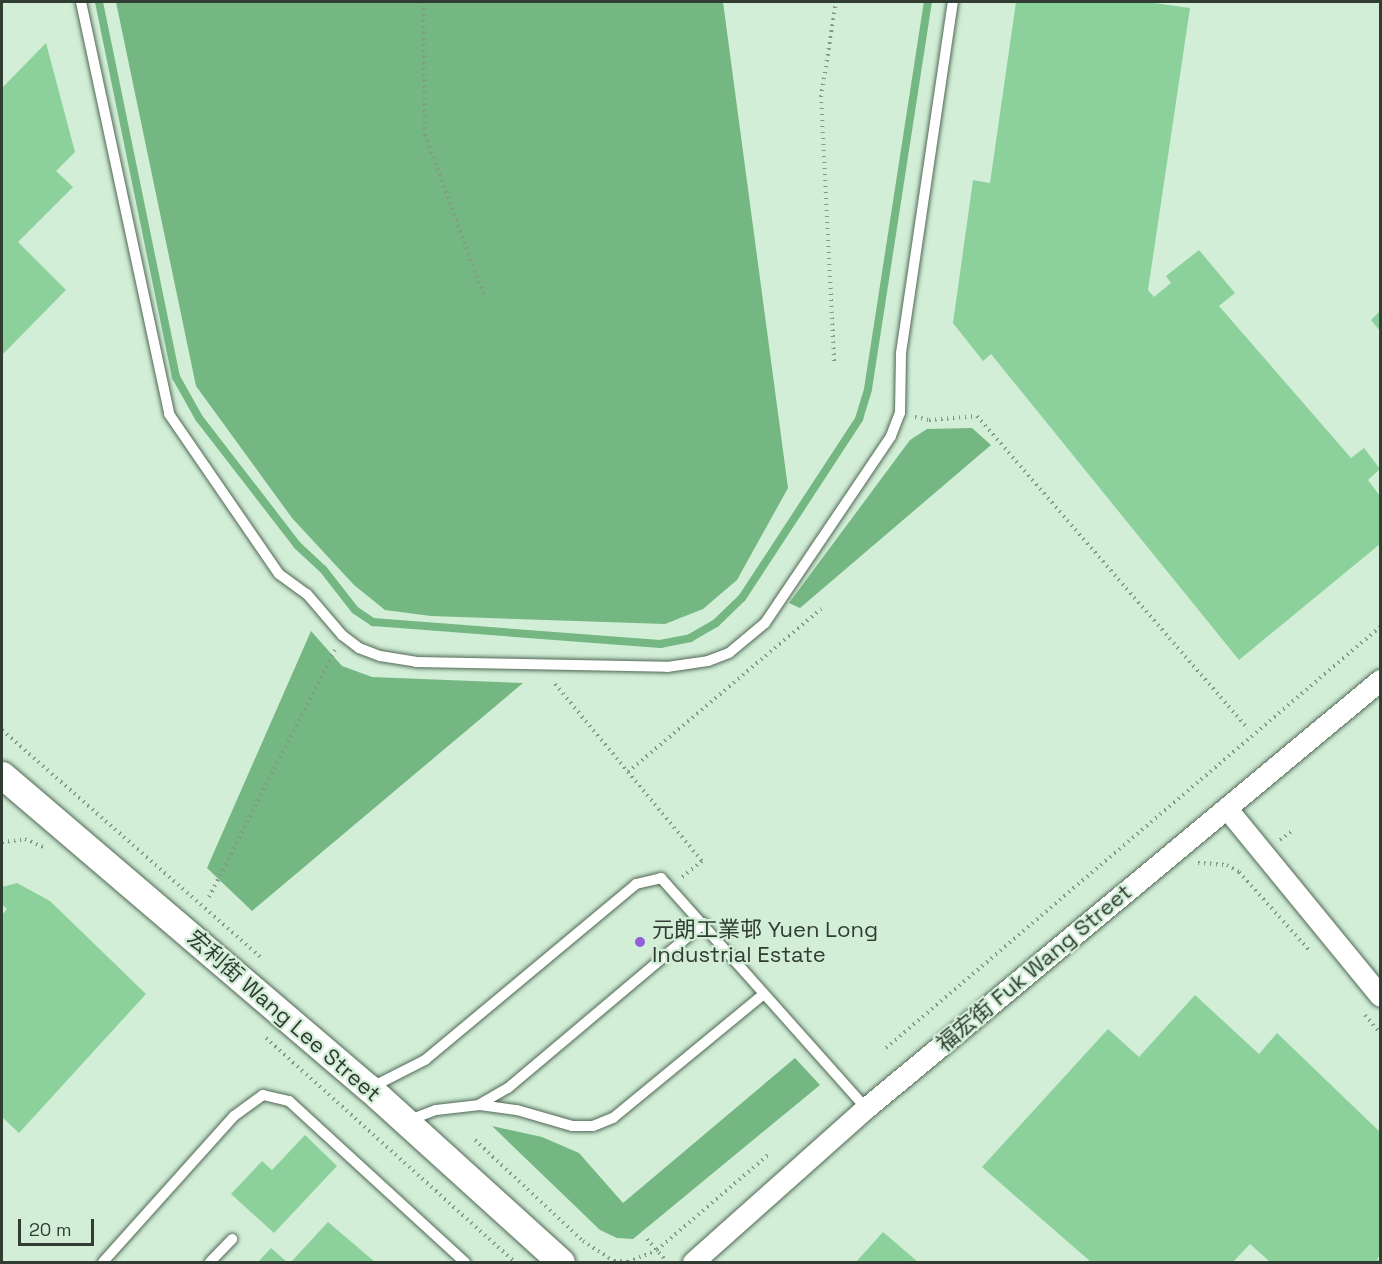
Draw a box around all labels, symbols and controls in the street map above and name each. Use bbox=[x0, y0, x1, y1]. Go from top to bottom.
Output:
street label: 福宏街 Fuk Wang Street bbox=[931, 879, 1137, 1057]
place label: 元朗工業邨 Yuen Long Industrial Estate bbox=[652, 916, 878, 968]
street label: 宏利街 Wang Lee Street bbox=[182, 925, 386, 1107]
marker: 元朗工業邨 Yuen Long Industrial Estate bbox=[633, 935, 647, 949]
scale bar bbox=[21, 1207, 98, 1245]
text: 20 m bbox=[29, 1218, 72, 1241]

